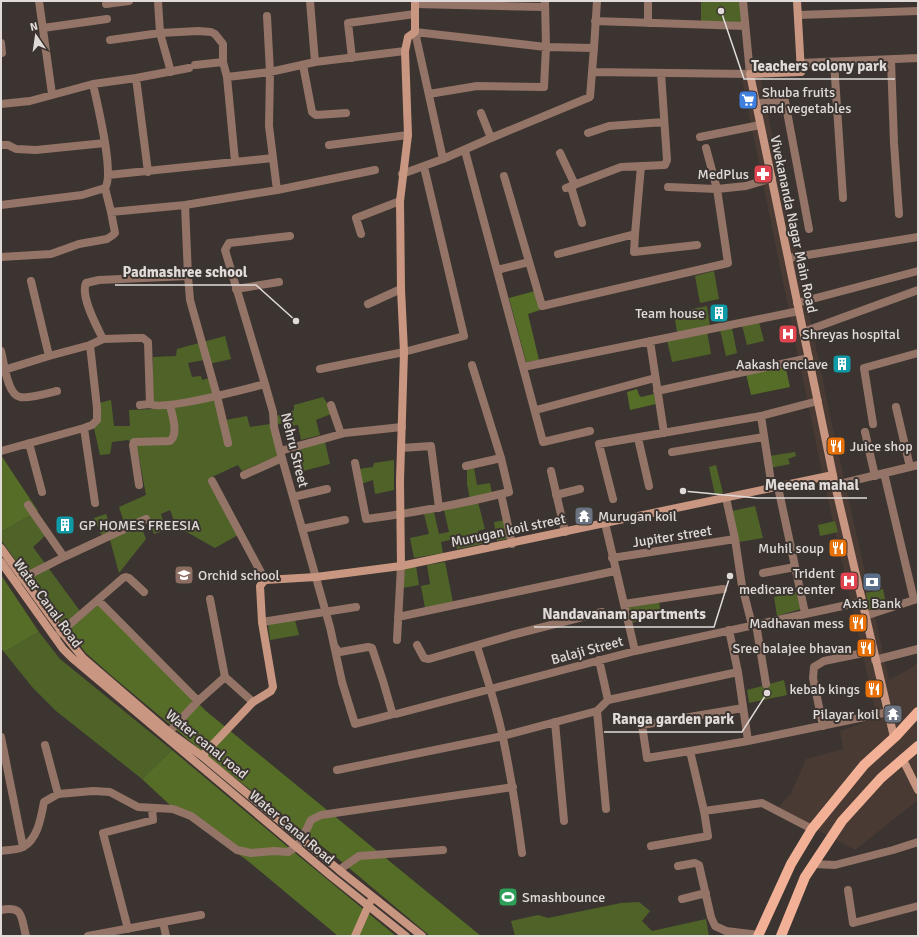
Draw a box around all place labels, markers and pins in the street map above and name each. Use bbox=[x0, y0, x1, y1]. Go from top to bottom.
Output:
callout: Teachers colony park bbox=[744, 52, 895, 79]
place label: Shuba fruits and vegetables bbox=[762, 84, 851, 117]
supermarket icon: Shuba fruits and vegetables bbox=[737, 89, 759, 111]
pharmacy icon: MedPlus bbox=[752, 163, 774, 185]
place label: MedPlus bbox=[698, 166, 749, 183]
callout: Padmashree school bbox=[115, 258, 256, 285]
building icon: Team house bbox=[708, 302, 730, 324]
place label: Team house bbox=[635, 305, 705, 322]
hospital icon: Shreyas hospital bbox=[777, 323, 799, 345]
place label: Shreyas hospital bbox=[802, 326, 900, 343]
building icon: Aakash enclave bbox=[831, 353, 853, 375]
place label: Aakash enclave bbox=[736, 356, 828, 373]
restaurant icon: Juice shop bbox=[825, 435, 847, 457]
place label: Juice shop bbox=[850, 438, 913, 455]
callout: Meeena mahal bbox=[757, 471, 867, 498]
temple icon: Murugan koil bbox=[573, 505, 595, 527]
place label: Murugan koil bbox=[598, 508, 677, 525]
building icon: GP HOMES FREESIA bbox=[54, 514, 76, 536]
place label: GP HOMES FREESIA bbox=[79, 517, 200, 534]
restaurant icon: Muhil soup bbox=[827, 537, 849, 559]
place label: Muhil soup bbox=[758, 540, 824, 557]
school or university icon: Orchid school bbox=[173, 564, 195, 586]
place label: Trident medicare center bbox=[739, 565, 836, 598]
place label: Orchid school bbox=[198, 567, 280, 584]
hospital icon: Trident medicare center bbox=[838, 570, 860, 592]
bank icon: Axis Bank bbox=[861, 571, 883, 593]
place label: Axis Bank bbox=[843, 595, 901, 612]
callout: Nandavanam apartments bbox=[534, 600, 714, 627]
restaurant icon: Madhavan mess bbox=[847, 612, 869, 634]
place label: Madhavan mess bbox=[749, 615, 844, 632]
restaurant icon: Sree balajee bhavan bbox=[855, 637, 877, 659]
place label: Sree balajee bhavan bbox=[733, 640, 852, 657]
restaurant icon: kebab kings bbox=[863, 678, 885, 700]
place label: kebab kings bbox=[789, 681, 860, 698]
temple icon: Pilayar koil bbox=[882, 703, 904, 725]
callout: Ranga garden park bbox=[604, 705, 742, 732]
place label: Pilayar koil bbox=[813, 706, 879, 723]
sports icon: Smashbounce bbox=[497, 886, 519, 908]
place label: Smashbounce bbox=[522, 889, 605, 906]

